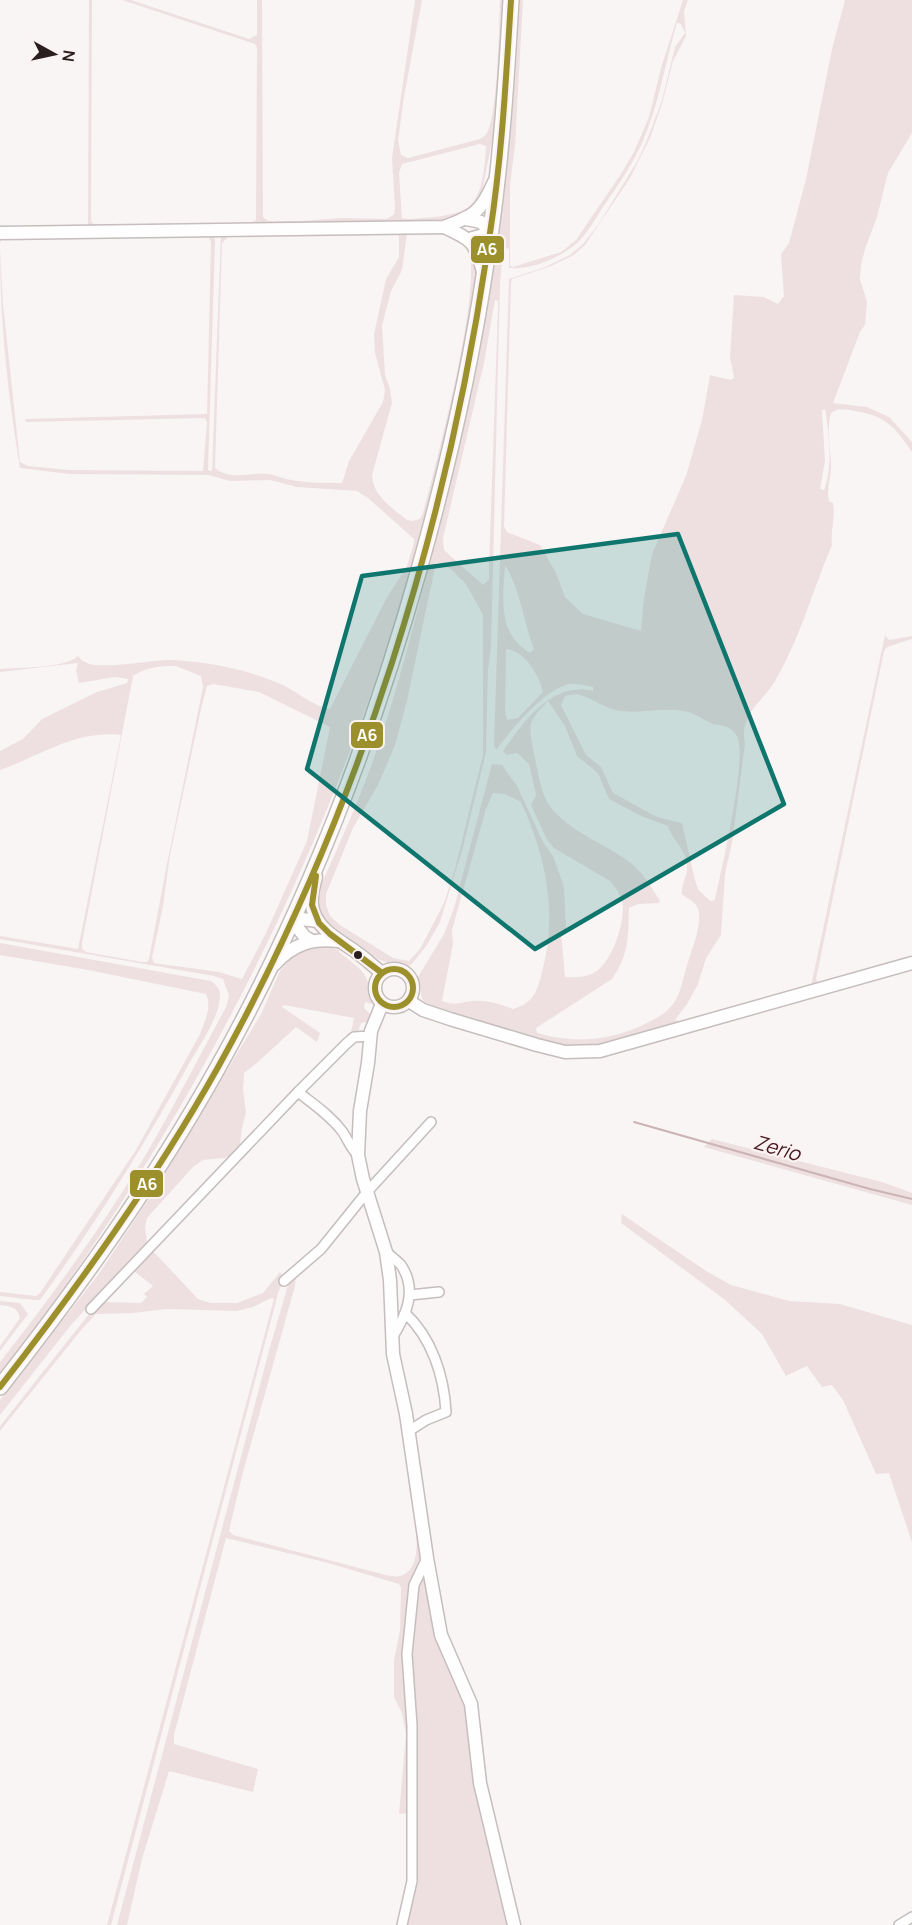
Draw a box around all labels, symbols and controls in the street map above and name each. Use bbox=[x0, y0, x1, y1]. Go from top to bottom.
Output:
north arrow bbox=[24, 24, 84, 84]
text: N bbox=[57, 49, 81, 63]
line badge: A6 bbox=[470, 235, 505, 264]
text: A6 bbox=[477, 238, 497, 260]
line badge: A6 bbox=[350, 721, 384, 749]
text: A6 bbox=[357, 724, 377, 746]
unlabelled marker bbox=[352, 949, 364, 961]
water label: Zerio bbox=[750, 1128, 805, 1167]
line badge: A6 bbox=[129, 1169, 164, 1198]
text: A6 bbox=[137, 1173, 157, 1195]

